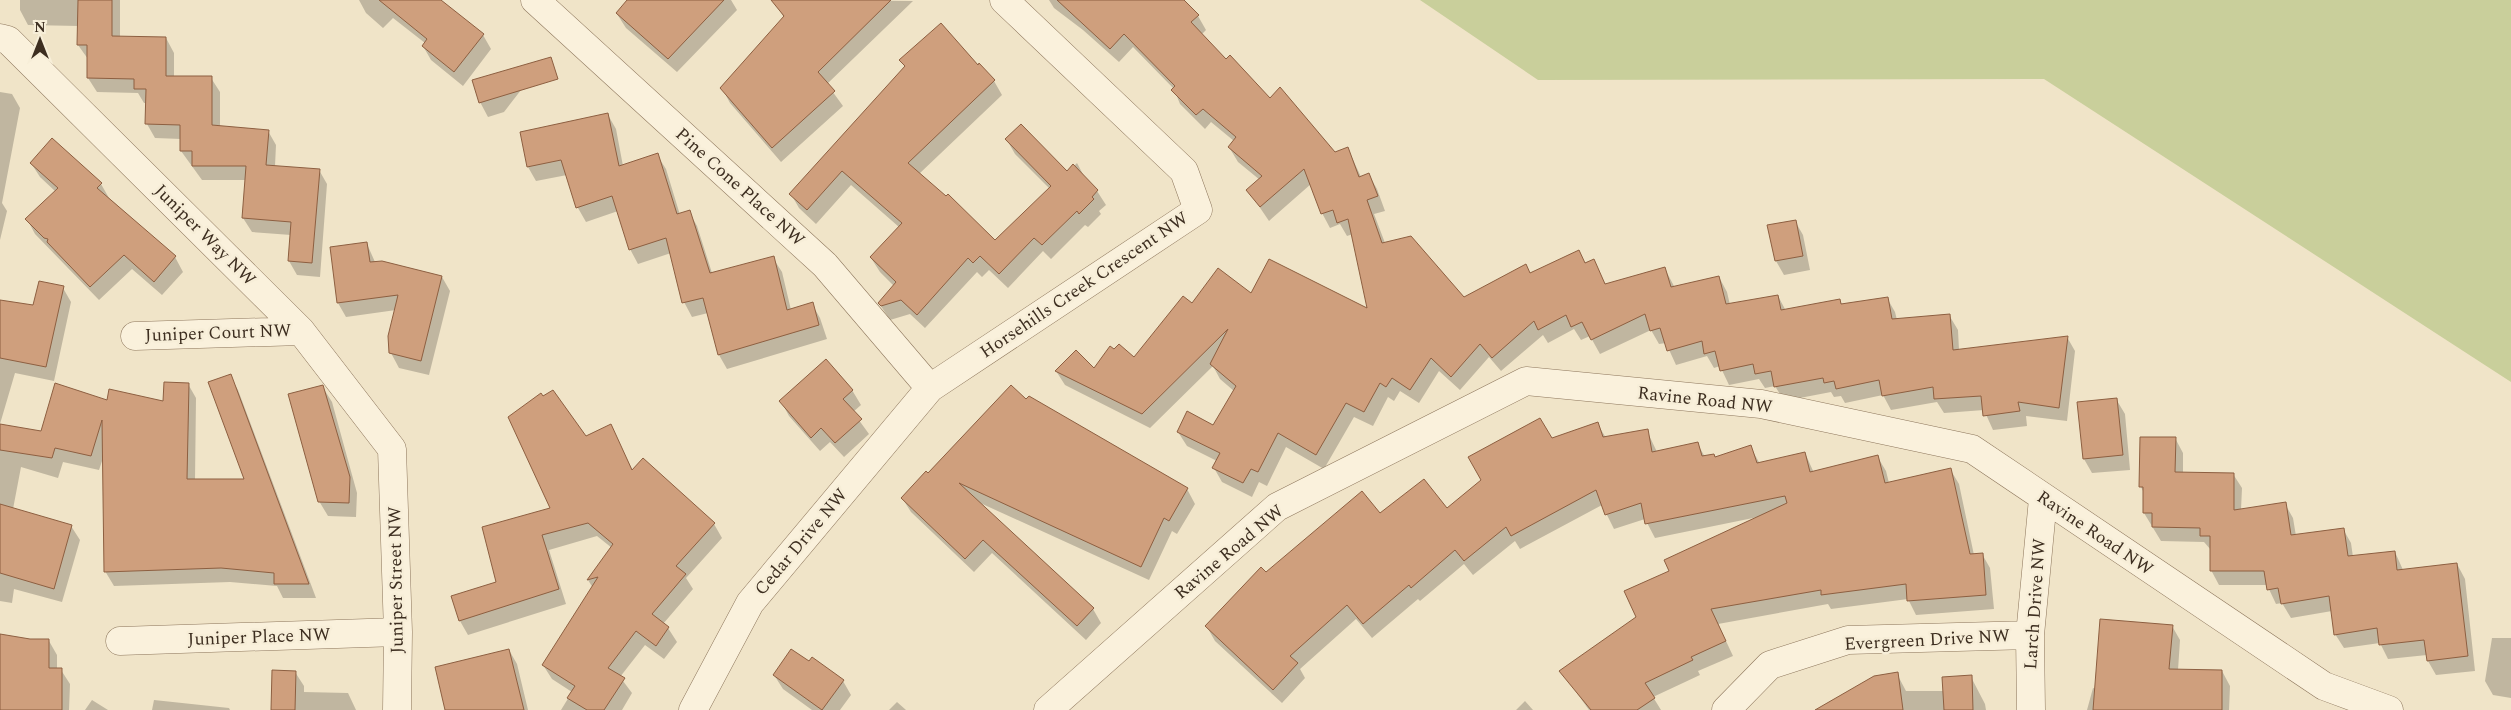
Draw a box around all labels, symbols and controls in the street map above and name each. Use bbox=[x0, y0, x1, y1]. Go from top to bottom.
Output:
north arrow bbox=[15, 15, 65, 65]
text: N bbox=[34, 17, 46, 38]
street label: Pine Cone Place NW bbox=[669, 121, 811, 253]
street label: Juniper Way NW bbox=[148, 178, 262, 292]
street label: Horsehills Creek Crescent NW bbox=[974, 205, 1194, 365]
street label: Juniper Court NW bbox=[144, 317, 292, 349]
street label: Ravine Road NW bbox=[1636, 379, 1774, 421]
street label: Cedar Drive NW bbox=[748, 482, 854, 602]
street label: Ravine Road NW bbox=[2031, 484, 2159, 582]
street label: Ravine Road NW bbox=[1168, 498, 1290, 606]
street label: Juniper Street NW bbox=[381, 506, 411, 654]
street label: Larch Drive NW bbox=[2017, 537, 2053, 670]
street label: Juniper Place NW bbox=[187, 621, 331, 653]
street label: Evergreen Drive NW bbox=[1843, 622, 2011, 658]

